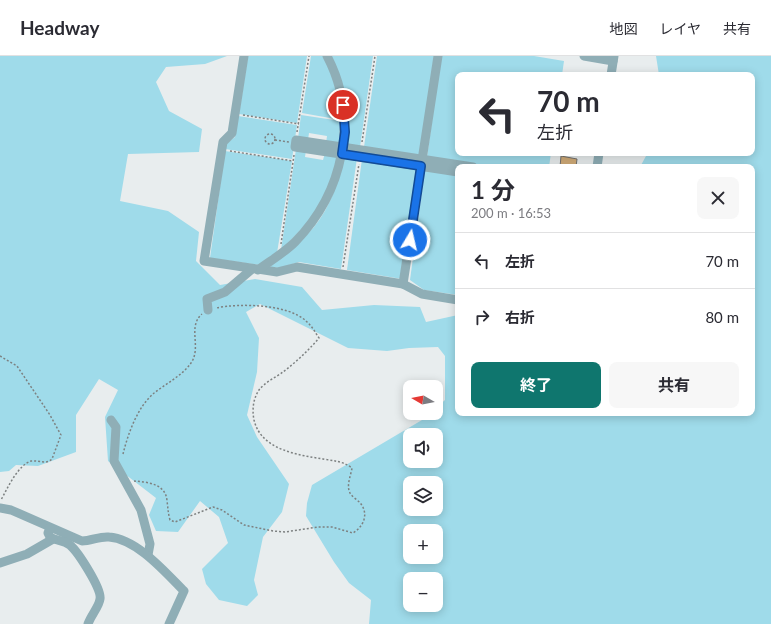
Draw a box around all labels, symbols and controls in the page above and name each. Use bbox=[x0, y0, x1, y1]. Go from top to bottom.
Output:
text: Headway bbox=[20, 16, 99, 39]
text: 地図 bbox=[609, 20, 637, 37]
text: レイヤ bbox=[659, 20, 701, 37]
text: 共有 bbox=[723, 20, 751, 37]
text: 70 m bbox=[537, 84, 600, 118]
pin bbox=[326, 88, 360, 122]
icon: left bbox=[471, 88, 523, 140]
icon: arrive bbox=[332, 94, 354, 116]
text: 左折 bbox=[537, 121, 573, 143]
text: 1 分 bbox=[471, 175, 515, 204]
button: close bbox=[697, 177, 739, 219]
text: 200 m · 16:53 bbox=[471, 205, 551, 221]
position arrow bbox=[389, 219, 431, 261]
icon: left bbox=[471, 250, 493, 272]
text: 左折 bbox=[505, 252, 535, 270]
text: 70 m bbox=[705, 252, 739, 270]
icon: right bbox=[471, 306, 493, 328]
text: 右折 bbox=[505, 308, 535, 326]
text: 80 m bbox=[705, 308, 739, 326]
button: 終了 bbox=[471, 362, 601, 408]
button: 共有 bbox=[609, 362, 739, 408]
north arrow bbox=[403, 380, 443, 420]
map controls bbox=[403, 380, 443, 612]
button: sound bbox=[403, 428, 443, 468]
button: layers bbox=[403, 476, 443, 516]
button: + bbox=[403, 524, 443, 564]
button: − bbox=[403, 572, 443, 612]

